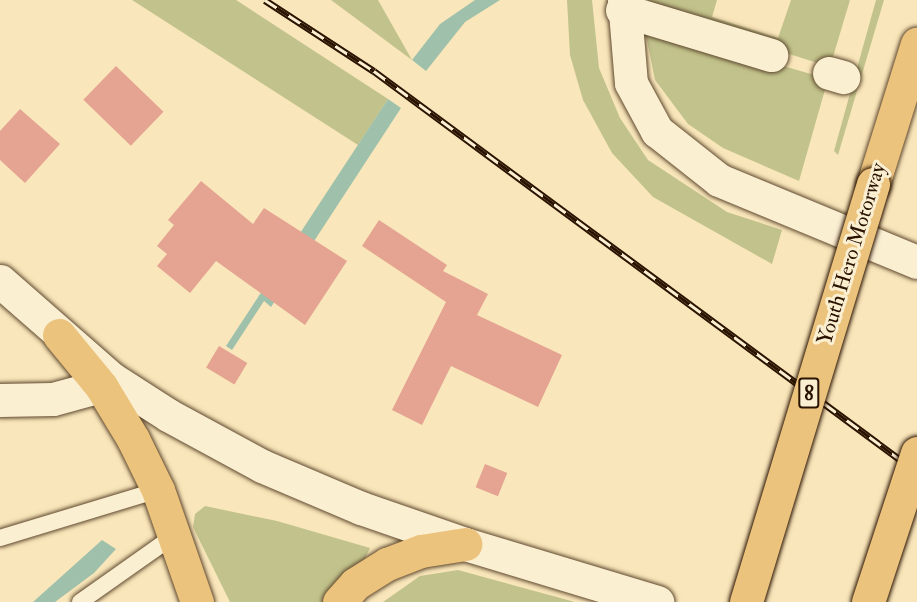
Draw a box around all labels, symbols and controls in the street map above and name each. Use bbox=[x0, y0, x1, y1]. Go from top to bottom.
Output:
street label: Youth Hero Motorway bbox=[812, 160, 892, 348]
road number: 8 bbox=[797, 376, 821, 410]

